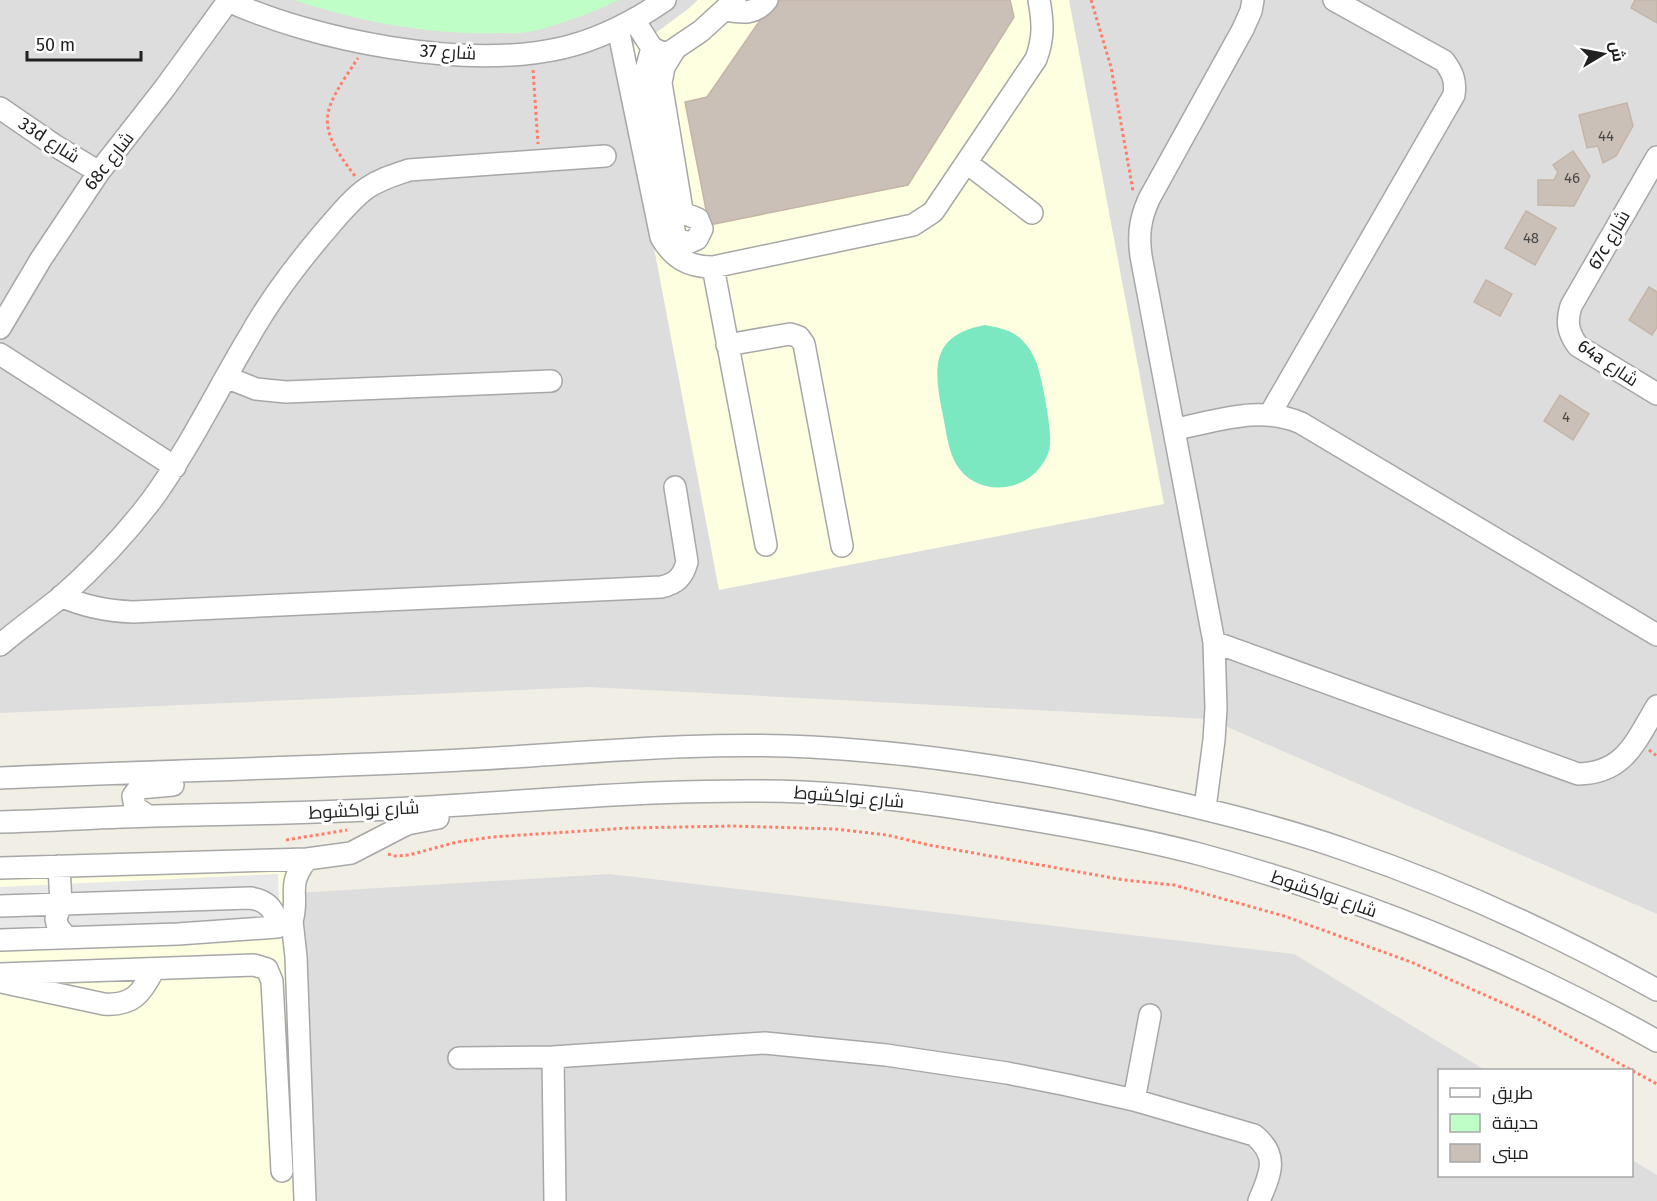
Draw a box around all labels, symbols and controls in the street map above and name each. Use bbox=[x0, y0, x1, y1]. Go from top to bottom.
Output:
scale bar bbox=[27, 24, 141, 62]
north arrow bbox=[1573, 24, 1633, 84]
text: 50 m bbox=[36, 34, 75, 56]
street label: شارع 37 bbox=[419, 40, 477, 65]
text: ش bbox=[1606, 40, 1628, 63]
street label: 33d شارع bbox=[14, 112, 84, 169]
house number: 44 bbox=[1598, 127, 1614, 145]
street label: 68c شارع bbox=[79, 128, 139, 195]
house number: 46 bbox=[1564, 169, 1580, 187]
street label: 67c شارع bbox=[1583, 206, 1636, 274]
house number: 48 bbox=[1523, 229, 1539, 247]
street label: 64a شارع bbox=[1573, 335, 1643, 392]
house number: 4 bbox=[1562, 408, 1570, 426]
street label: شارع نواكشوط bbox=[793, 781, 905, 814]
street label: شارع نواكشوط bbox=[308, 796, 420, 825]
street label: شارع نواكشوط bbox=[1268, 866, 1380, 923]
legend bbox=[1438, 1069, 1633, 1177]
text: طريق bbox=[1492, 1082, 1533, 1105]
text: حديقة bbox=[1492, 1112, 1538, 1134]
text: مبنى bbox=[1492, 1142, 1529, 1164]

